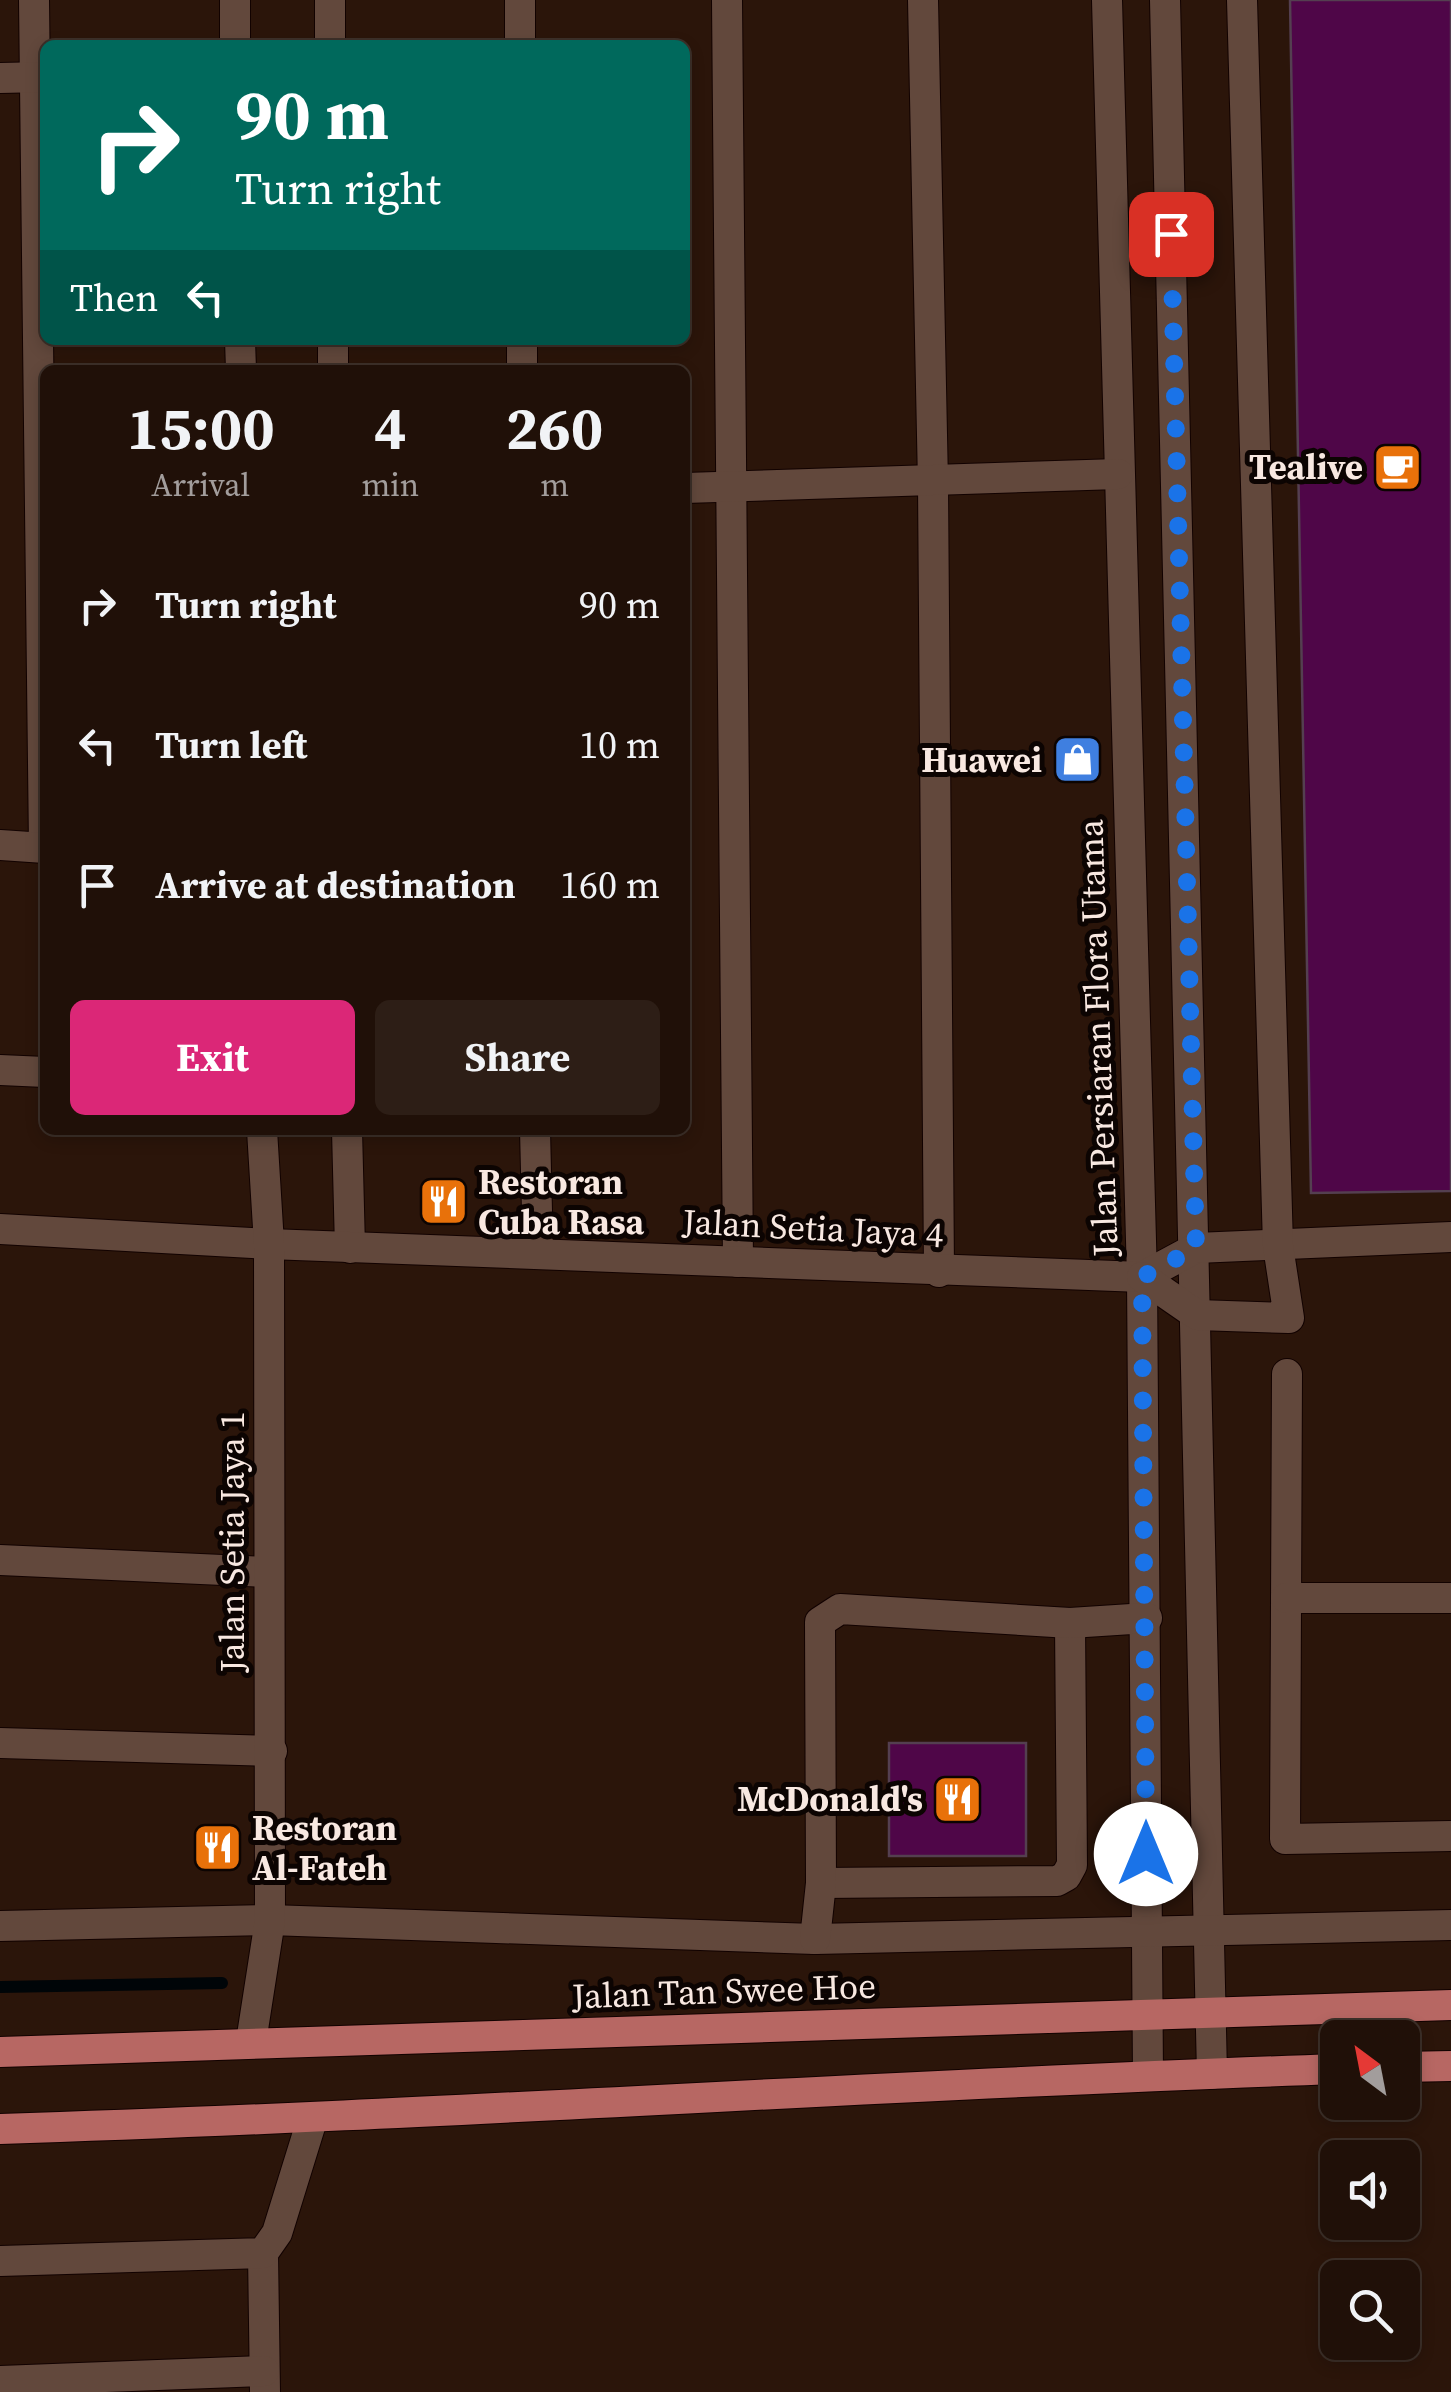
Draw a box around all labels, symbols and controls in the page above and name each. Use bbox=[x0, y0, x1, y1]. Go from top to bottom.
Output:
text: 90 m bbox=[235, 66, 389, 162]
icon: right bbox=[70, 80, 200, 210]
text: Turn right bbox=[235, 157, 441, 219]
pin bbox=[1129, 192, 1214, 277]
icon: arrive bbox=[1144, 207, 1199, 262]
icon: left bbox=[178, 270, 233, 325]
text: Then bbox=[70, 272, 158, 324]
text: 15:00 bbox=[127, 387, 275, 469]
text: 4 bbox=[374, 387, 407, 469]
text: 260 bbox=[506, 387, 603, 469]
cafe icon: Tealive bbox=[1372, 441, 1424, 493]
place label: Tealive bbox=[1249, 443, 1363, 491]
text: Arrival bbox=[151, 463, 250, 507]
text: min bbox=[361, 463, 419, 507]
text: m bbox=[540, 463, 569, 507]
icon: right bbox=[70, 578, 125, 633]
text: Turn right bbox=[155, 579, 337, 631]
text: 90 m bbox=[579, 579, 660, 631]
icon: left bbox=[70, 718, 125, 773]
text: Turn left bbox=[155, 719, 307, 771]
text: 10 m bbox=[579, 719, 660, 771]
shop icon: Huawei bbox=[1051, 734, 1103, 786]
place label: Huawei bbox=[921, 736, 1042, 784]
street label: Jalan Persiaran Flora Utama bbox=[1066, 818, 1130, 1258]
icon: arrive bbox=[70, 858, 125, 913]
text: Arrive at destination bbox=[155, 859, 516, 911]
text: 160 m bbox=[560, 859, 660, 911]
button: Exit bbox=[70, 1000, 355, 1115]
button: Share bbox=[375, 1000, 660, 1115]
place label: Restoran Cuba Rasa bbox=[478, 1158, 645, 1246]
restaurant icon: Restoran Cuba Rasa bbox=[417, 1176, 469, 1228]
street label: Jalan Setia Jaya 4 bbox=[680, 1197, 945, 1259]
street label: Jalan Setia Jaya 1 bbox=[208, 1411, 256, 1674]
restaurant icon: McDonald's bbox=[932, 1773, 984, 1825]
place label: McDonald's bbox=[737, 1775, 923, 1823]
position arrow bbox=[1094, 1802, 1198, 1906]
place label: Restoran Al-Fateh bbox=[252, 1804, 397, 1892]
restaurant icon: Restoran Al-Fateh bbox=[191, 1822, 243, 1874]
street label: Jalan Tan Swee Hoe bbox=[570, 1962, 877, 2020]
north arrow bbox=[1320, 2020, 1420, 2120]
map controls bbox=[1320, 2020, 1420, 2360]
button: sound bbox=[1320, 2140, 1420, 2240]
button: search bbox=[1320, 2260, 1420, 2360]

